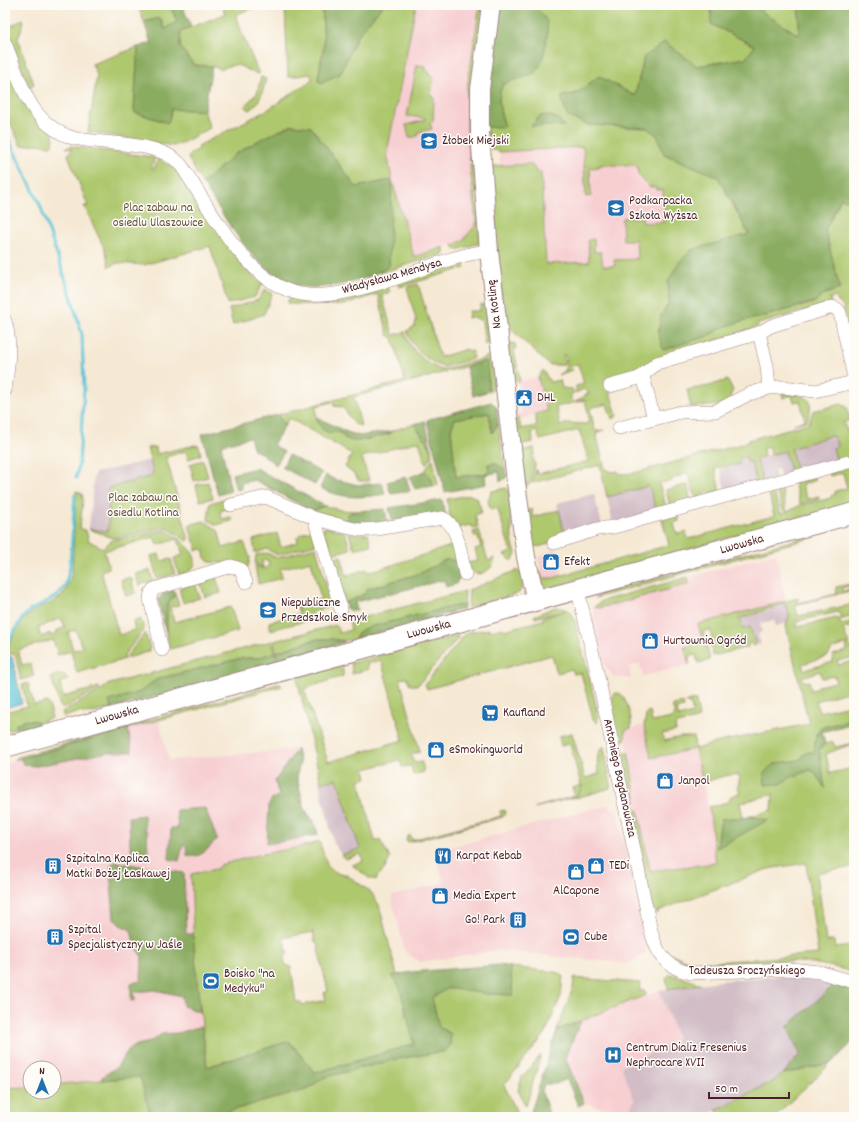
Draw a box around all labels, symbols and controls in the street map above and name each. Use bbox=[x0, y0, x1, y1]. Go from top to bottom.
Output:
school or university icon: Żłobek Miejski bbox=[419, 131, 439, 151]
place label: Żłobek Miejski bbox=[442, 132, 509, 151]
place label: Podkarpacka Szkoła Wyższa bbox=[629, 192, 698, 226]
school or university icon: Podkarpacka Szkoła Wyższa bbox=[606, 198, 626, 218]
park label: Plac zabaw na osiedlu Ulaszowice bbox=[113, 199, 204, 233]
street label: Władysława Mendysa bbox=[340, 253, 445, 300]
street label: Na Kotlinę bbox=[483, 278, 507, 330]
public building icon: DHL bbox=[514, 388, 534, 408]
place label: DHL bbox=[537, 389, 556, 408]
park label: Plac zabaw na osiedlu Kotlina bbox=[107, 489, 180, 523]
street label: Lwowska bbox=[718, 529, 767, 560]
shop icon: Efekt bbox=[541, 552, 561, 572]
place label: Efekt bbox=[564, 553, 591, 572]
place label: Niepubliczne Przedszkole Smyk bbox=[281, 594, 367, 628]
school or university icon: Niepubliczne Przedszkole Smyk bbox=[258, 600, 278, 620]
street label: Lwowska bbox=[405, 615, 454, 645]
shop icon: Hurtownia Ogród bbox=[640, 631, 660, 651]
place label: Hurtownia Ogród bbox=[663, 632, 746, 651]
street label: Lwowska bbox=[93, 700, 142, 731]
supermarket icon: Kaufland bbox=[480, 703, 500, 723]
place label: Kaufland bbox=[503, 704, 545, 723]
street label: Antoniego Bogdanowicza bbox=[597, 717, 641, 840]
shop icon: eSmokingworld bbox=[426, 740, 446, 760]
place label: eSmokingworld bbox=[449, 741, 523, 760]
shop icon: Janpol bbox=[655, 771, 675, 791]
place label: Janpol bbox=[678, 772, 710, 791]
restaurant icon: Karpat Kebab bbox=[433, 846, 453, 866]
place label: Karpat Kebab bbox=[456, 847, 522, 866]
place label: Szpitalna Kaplica Matki Bożej Łaskawej bbox=[66, 850, 170, 884]
building icon: Szpitalna Kaplica Matki Bożej Łaskawej bbox=[43, 856, 63, 876]
shop icon: TEDi bbox=[586, 856, 606, 876]
place label: TEDi bbox=[609, 857, 630, 876]
shop icon: AlCapone bbox=[566, 862, 586, 882]
place label: AlCapone bbox=[553, 882, 599, 901]
shop icon: Media Expert bbox=[430, 886, 450, 906]
place label: Media Expert bbox=[453, 887, 516, 906]
building icon: Go! Park bbox=[508, 910, 528, 930]
place label: Go! Park bbox=[465, 911, 505, 930]
place label: Szpital Specjalistyczny w Jaśle bbox=[68, 921, 182, 955]
building icon: Szpital Specjalistyczny w Jaśle bbox=[45, 927, 65, 947]
sports icon: Cube bbox=[561, 927, 581, 947]
place label: Cube bbox=[584, 928, 608, 947]
street label: Tadeusza Sroczyńskiego bbox=[689, 962, 805, 981]
place label: Boisko "na Medyku" bbox=[224, 965, 276, 999]
sports icon: Boisko "na Medyku" bbox=[201, 971, 221, 991]
place label: Centrum Dializ Fresenius Nephrocare XVII bbox=[626, 1039, 747, 1073]
hospital icon: Centrum Dializ Fresenius Nephrocare XVII bbox=[603, 1045, 623, 1065]
north arrow bbox=[22, 1060, 62, 1100]
text: N bbox=[39, 1064, 45, 1080]
scale bar bbox=[709, 1074, 789, 1100]
text: 50 m bbox=[715, 1081, 738, 1098]

